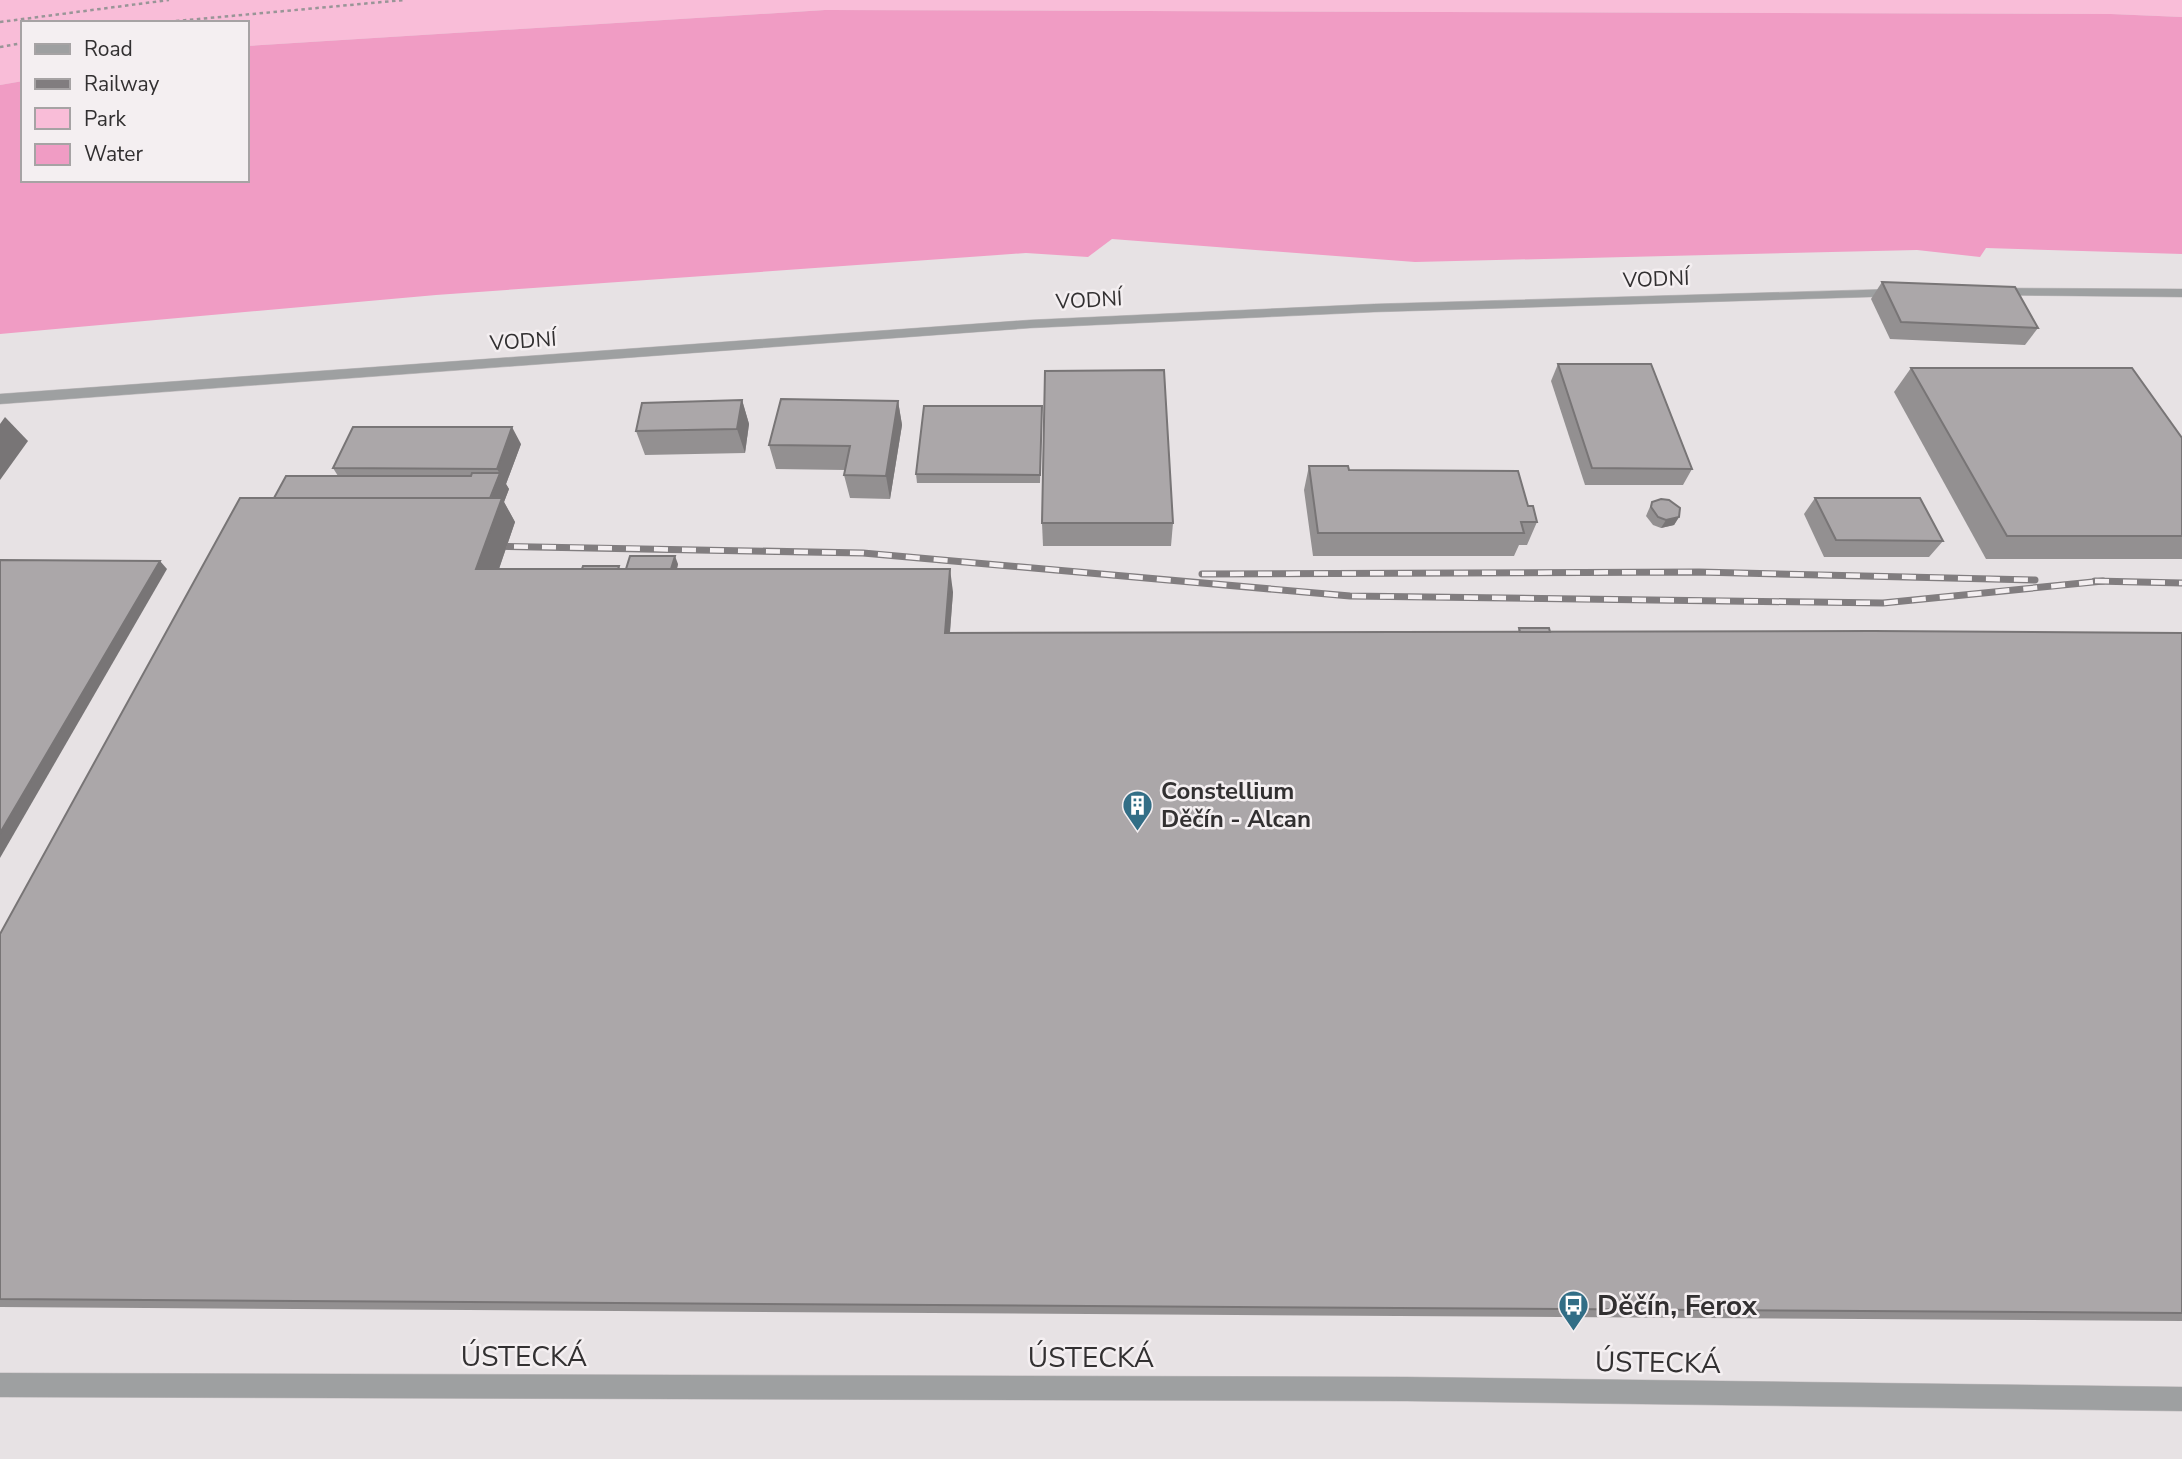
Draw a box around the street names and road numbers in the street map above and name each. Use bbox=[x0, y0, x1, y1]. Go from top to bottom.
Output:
street label: VODNÍ bbox=[1621, 264, 1691, 294]
street label: VODNÍ bbox=[1054, 284, 1125, 316]
street label: VODNÍ bbox=[488, 325, 559, 357]
street label: ÚSTECKÁ bbox=[461, 1338, 587, 1376]
street label: ÚSTECKÁ bbox=[1028, 1339, 1154, 1377]
street label: ÚSTECKÁ bbox=[1595, 1343, 1721, 1383]

